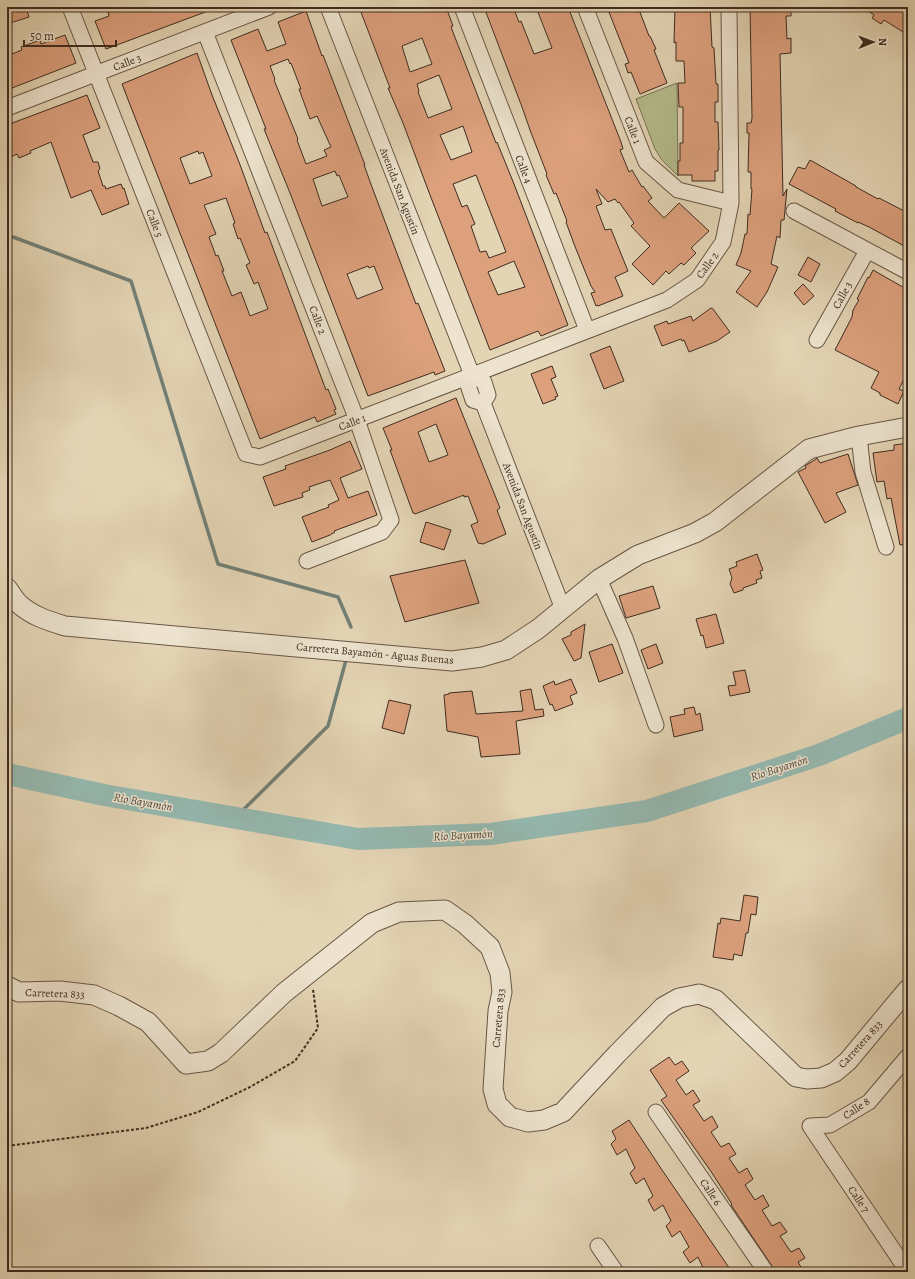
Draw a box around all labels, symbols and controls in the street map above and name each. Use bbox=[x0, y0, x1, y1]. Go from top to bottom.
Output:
scale bar bbox=[24, 22, 116, 48]
north arrow bbox=[853, 22, 893, 62]
text: 50 m bbox=[30, 28, 54, 44]
text: N bbox=[875, 38, 890, 46]
street label: Calle 3 bbox=[111, 50, 143, 75]
street label: Calle 1 bbox=[620, 114, 645, 146]
street label: Avenida San Agustín bbox=[376, 145, 423, 237]
street label: Calle 4 bbox=[511, 153, 536, 186]
street label: Calle 5 bbox=[142, 207, 167, 240]
street label: Calle 2 bbox=[693, 249, 722, 282]
street label: Calle 3 bbox=[829, 279, 856, 312]
street label: Calle 2 bbox=[305, 304, 330, 337]
street label: Calle 1 bbox=[336, 410, 368, 435]
street label: Avenida San Agustín bbox=[499, 460, 546, 552]
street label: Carretera Bayamón - Aguas Buenas bbox=[296, 639, 454, 668]
water label: Río Bayamón bbox=[748, 751, 810, 785]
water label: Río Bayamón bbox=[112, 789, 174, 815]
water label: Río Bayamón bbox=[433, 825, 493, 845]
street label: Carretera 833 bbox=[25, 985, 85, 1002]
street label: Carretera 833 bbox=[488, 988, 509, 1048]
street label: Carretera 833 bbox=[835, 1017, 886, 1072]
street label: Calle 8 bbox=[840, 1094, 873, 1123]
street label: Calle 6 bbox=[696, 1176, 725, 1209]
street label: Calle 7 bbox=[844, 1183, 873, 1216]

